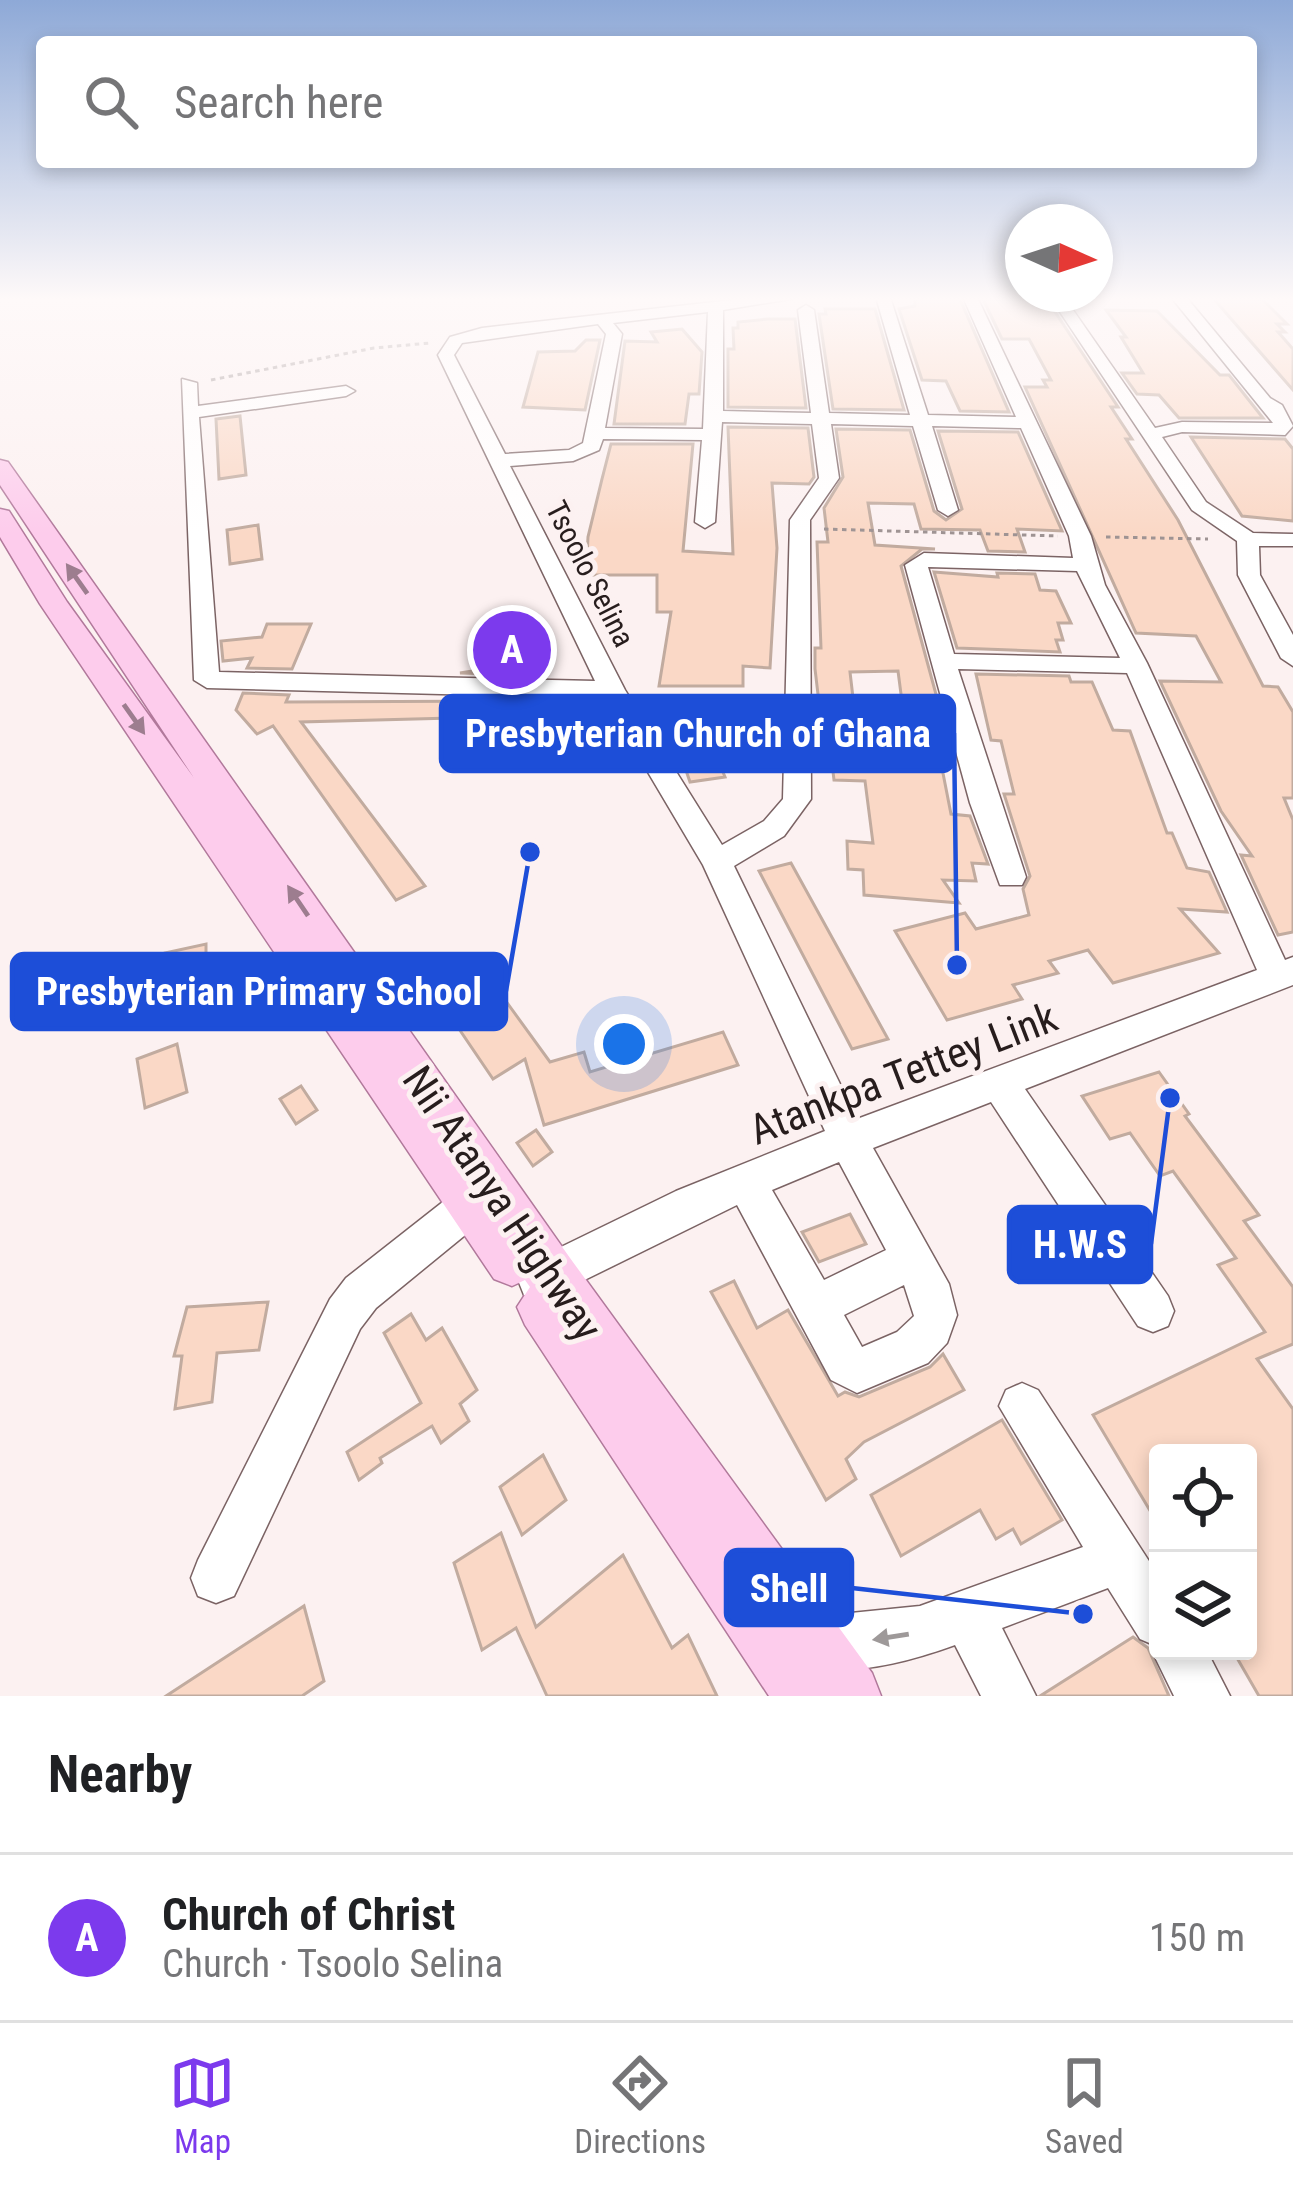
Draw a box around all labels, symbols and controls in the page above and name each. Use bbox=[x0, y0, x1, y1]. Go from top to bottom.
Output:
search box bbox=[36, 36, 1257, 168]
icon: search bbox=[78, 69, 144, 135]
text: Search here bbox=[174, 76, 383, 129]
north arrow bbox=[1005, 204, 1113, 312]
street label: Tsoolo Selina bbox=[539, 495, 642, 652]
one-way arrow bbox=[66, 563, 89, 596]
pin: A bbox=[473, 605, 551, 695]
callout: Presbyterian Church of Ghana bbox=[441, 696, 954, 771]
one-way arrow bbox=[122, 702, 145, 735]
text: Presbyterian Church of Ghana bbox=[465, 711, 931, 757]
one-way arrow bbox=[287, 885, 309, 918]
callout: Presbyterian Primary School bbox=[12, 954, 506, 1029]
text: Presbyterian Primary School bbox=[36, 969, 482, 1015]
street label: Atankpa Tettey Link bbox=[743, 992, 1064, 1155]
your location bbox=[594, 1014, 654, 1074]
street label: Nii Atanya Highway bbox=[393, 1057, 612, 1350]
callout: H.W.S bbox=[1009, 1207, 1151, 1282]
text: H.W.S bbox=[1033, 1222, 1127, 1268]
map controls bbox=[1149, 1444, 1257, 1660]
button: locate bbox=[1149, 1444, 1257, 1552]
callout: Shell bbox=[726, 1550, 852, 1625]
button: layers bbox=[1149, 1552, 1257, 1660]
text: Shell bbox=[750, 1566, 828, 1612]
one-way arrow bbox=[871, 1628, 909, 1646]
text: Nearby bbox=[48, 1745, 192, 1804]
text: Church of Christ bbox=[162, 1888, 455, 1941]
text: A bbox=[75, 1915, 99, 1961]
text: 150 m bbox=[1149, 1915, 1245, 1961]
text: Church · Tsoolo Selina bbox=[162, 1941, 503, 1987]
tab: Map bbox=[169, 2050, 235, 2161]
tab: Directions bbox=[574, 2050, 706, 2161]
tab: Saved bbox=[1045, 2050, 1124, 2161]

